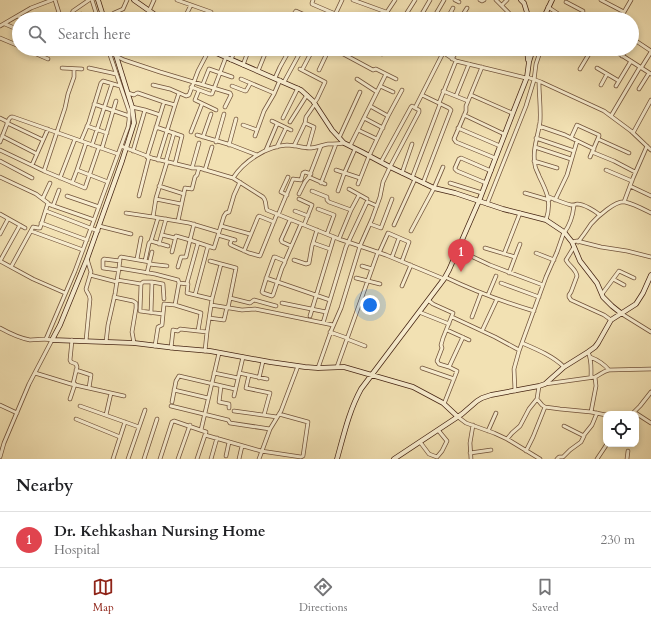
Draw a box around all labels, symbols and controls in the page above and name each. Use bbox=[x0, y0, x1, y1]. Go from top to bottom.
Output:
search box bbox=[12, 12, 639, 56]
icon: search bbox=[26, 23, 48, 45]
text: Search here bbox=[58, 24, 131, 44]
pin: 1 bbox=[448, 239, 474, 272]
your location bbox=[360, 295, 380, 315]
map controls bbox=[603, 411, 639, 447]
button: locate bbox=[603, 411, 639, 447]
text: Nearby bbox=[16, 474, 73, 497]
text: Dr. Kehkashan Nursing Home bbox=[54, 521, 265, 541]
text: 1 bbox=[26, 531, 32, 549]
text: 230 m bbox=[601, 531, 635, 549]
text: Hospital bbox=[54, 541, 100, 559]
tab: Map bbox=[92, 576, 114, 615]
tab: Directions bbox=[299, 576, 347, 615]
tab: Saved bbox=[532, 576, 559, 615]

